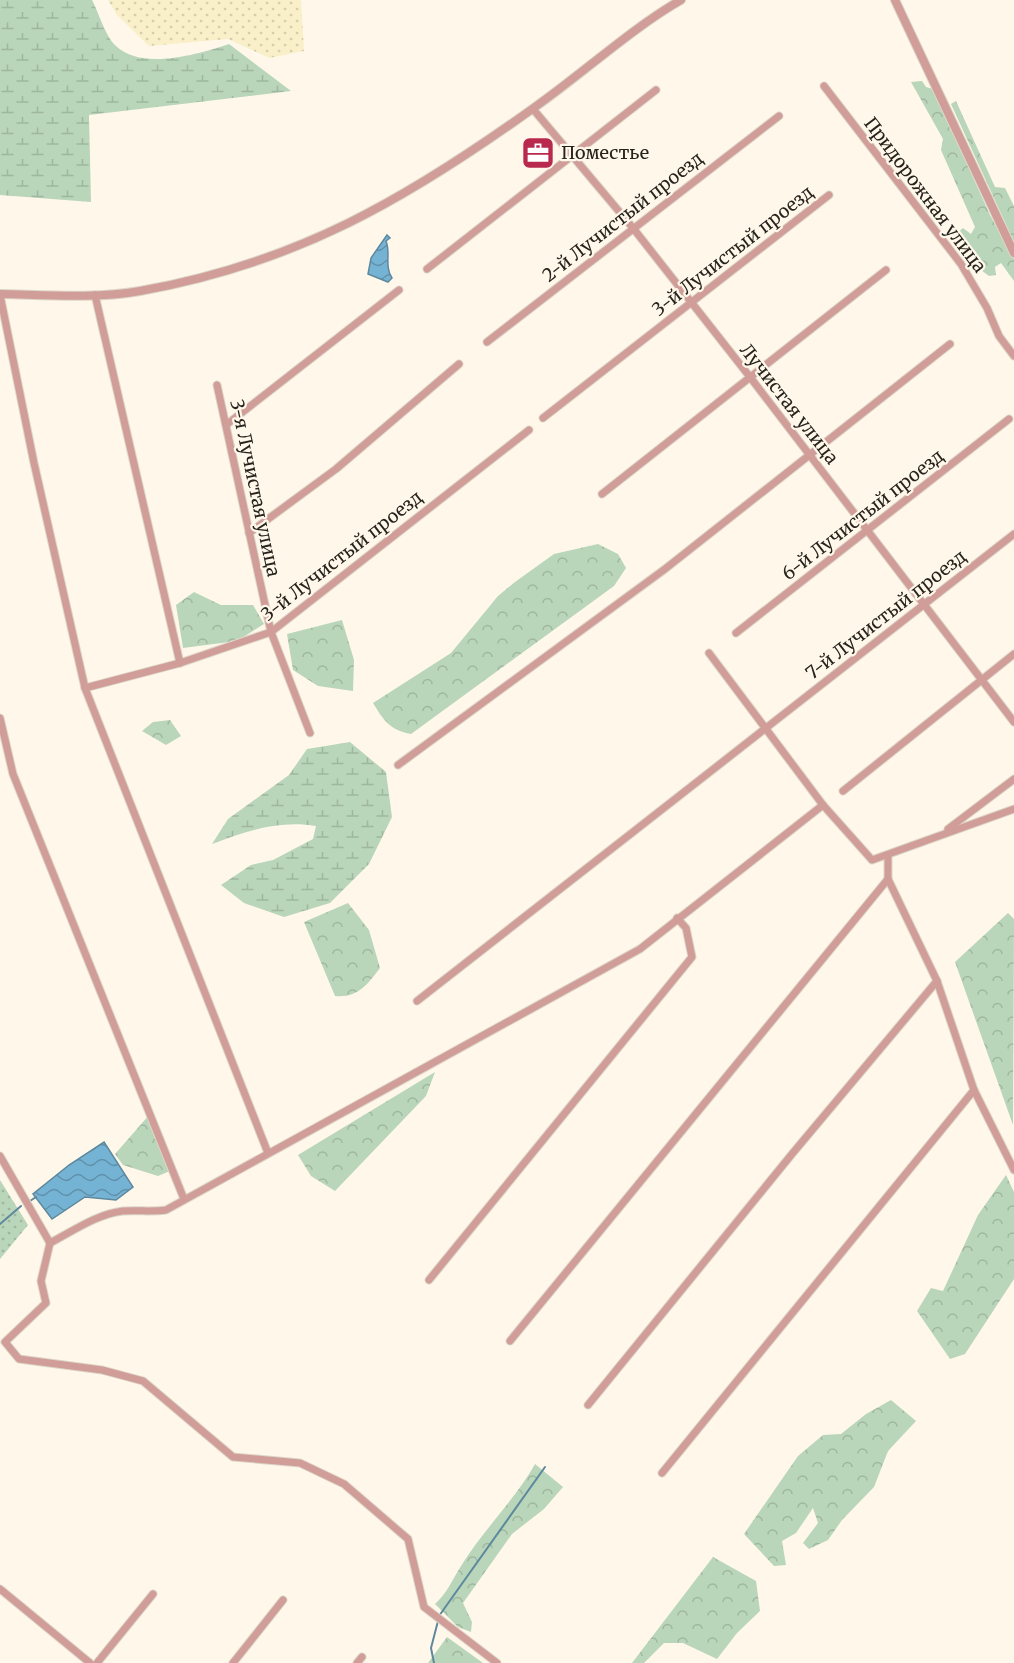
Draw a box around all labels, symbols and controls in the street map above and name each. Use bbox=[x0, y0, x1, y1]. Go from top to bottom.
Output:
street label: Придорожная улица bbox=[859, 112, 992, 277]
office icon: Поместье bbox=[520, 135, 556, 171]
place label: Поместье bbox=[561, 141, 649, 164]
street label: 2-й Лучистый проезд bbox=[538, 147, 708, 287]
street label: 3-й Лучистый проезд bbox=[647, 180, 818, 321]
street label: Лучистая улица bbox=[735, 339, 844, 469]
street label: 3-я Лучистая улица bbox=[225, 397, 286, 579]
street label: 6-й Лучистый проезд bbox=[777, 444, 948, 585]
street label: 3-й Лучистый проезд bbox=[256, 485, 427, 626]
street label: 7-й Лучистый проезд bbox=[801, 545, 971, 684]

